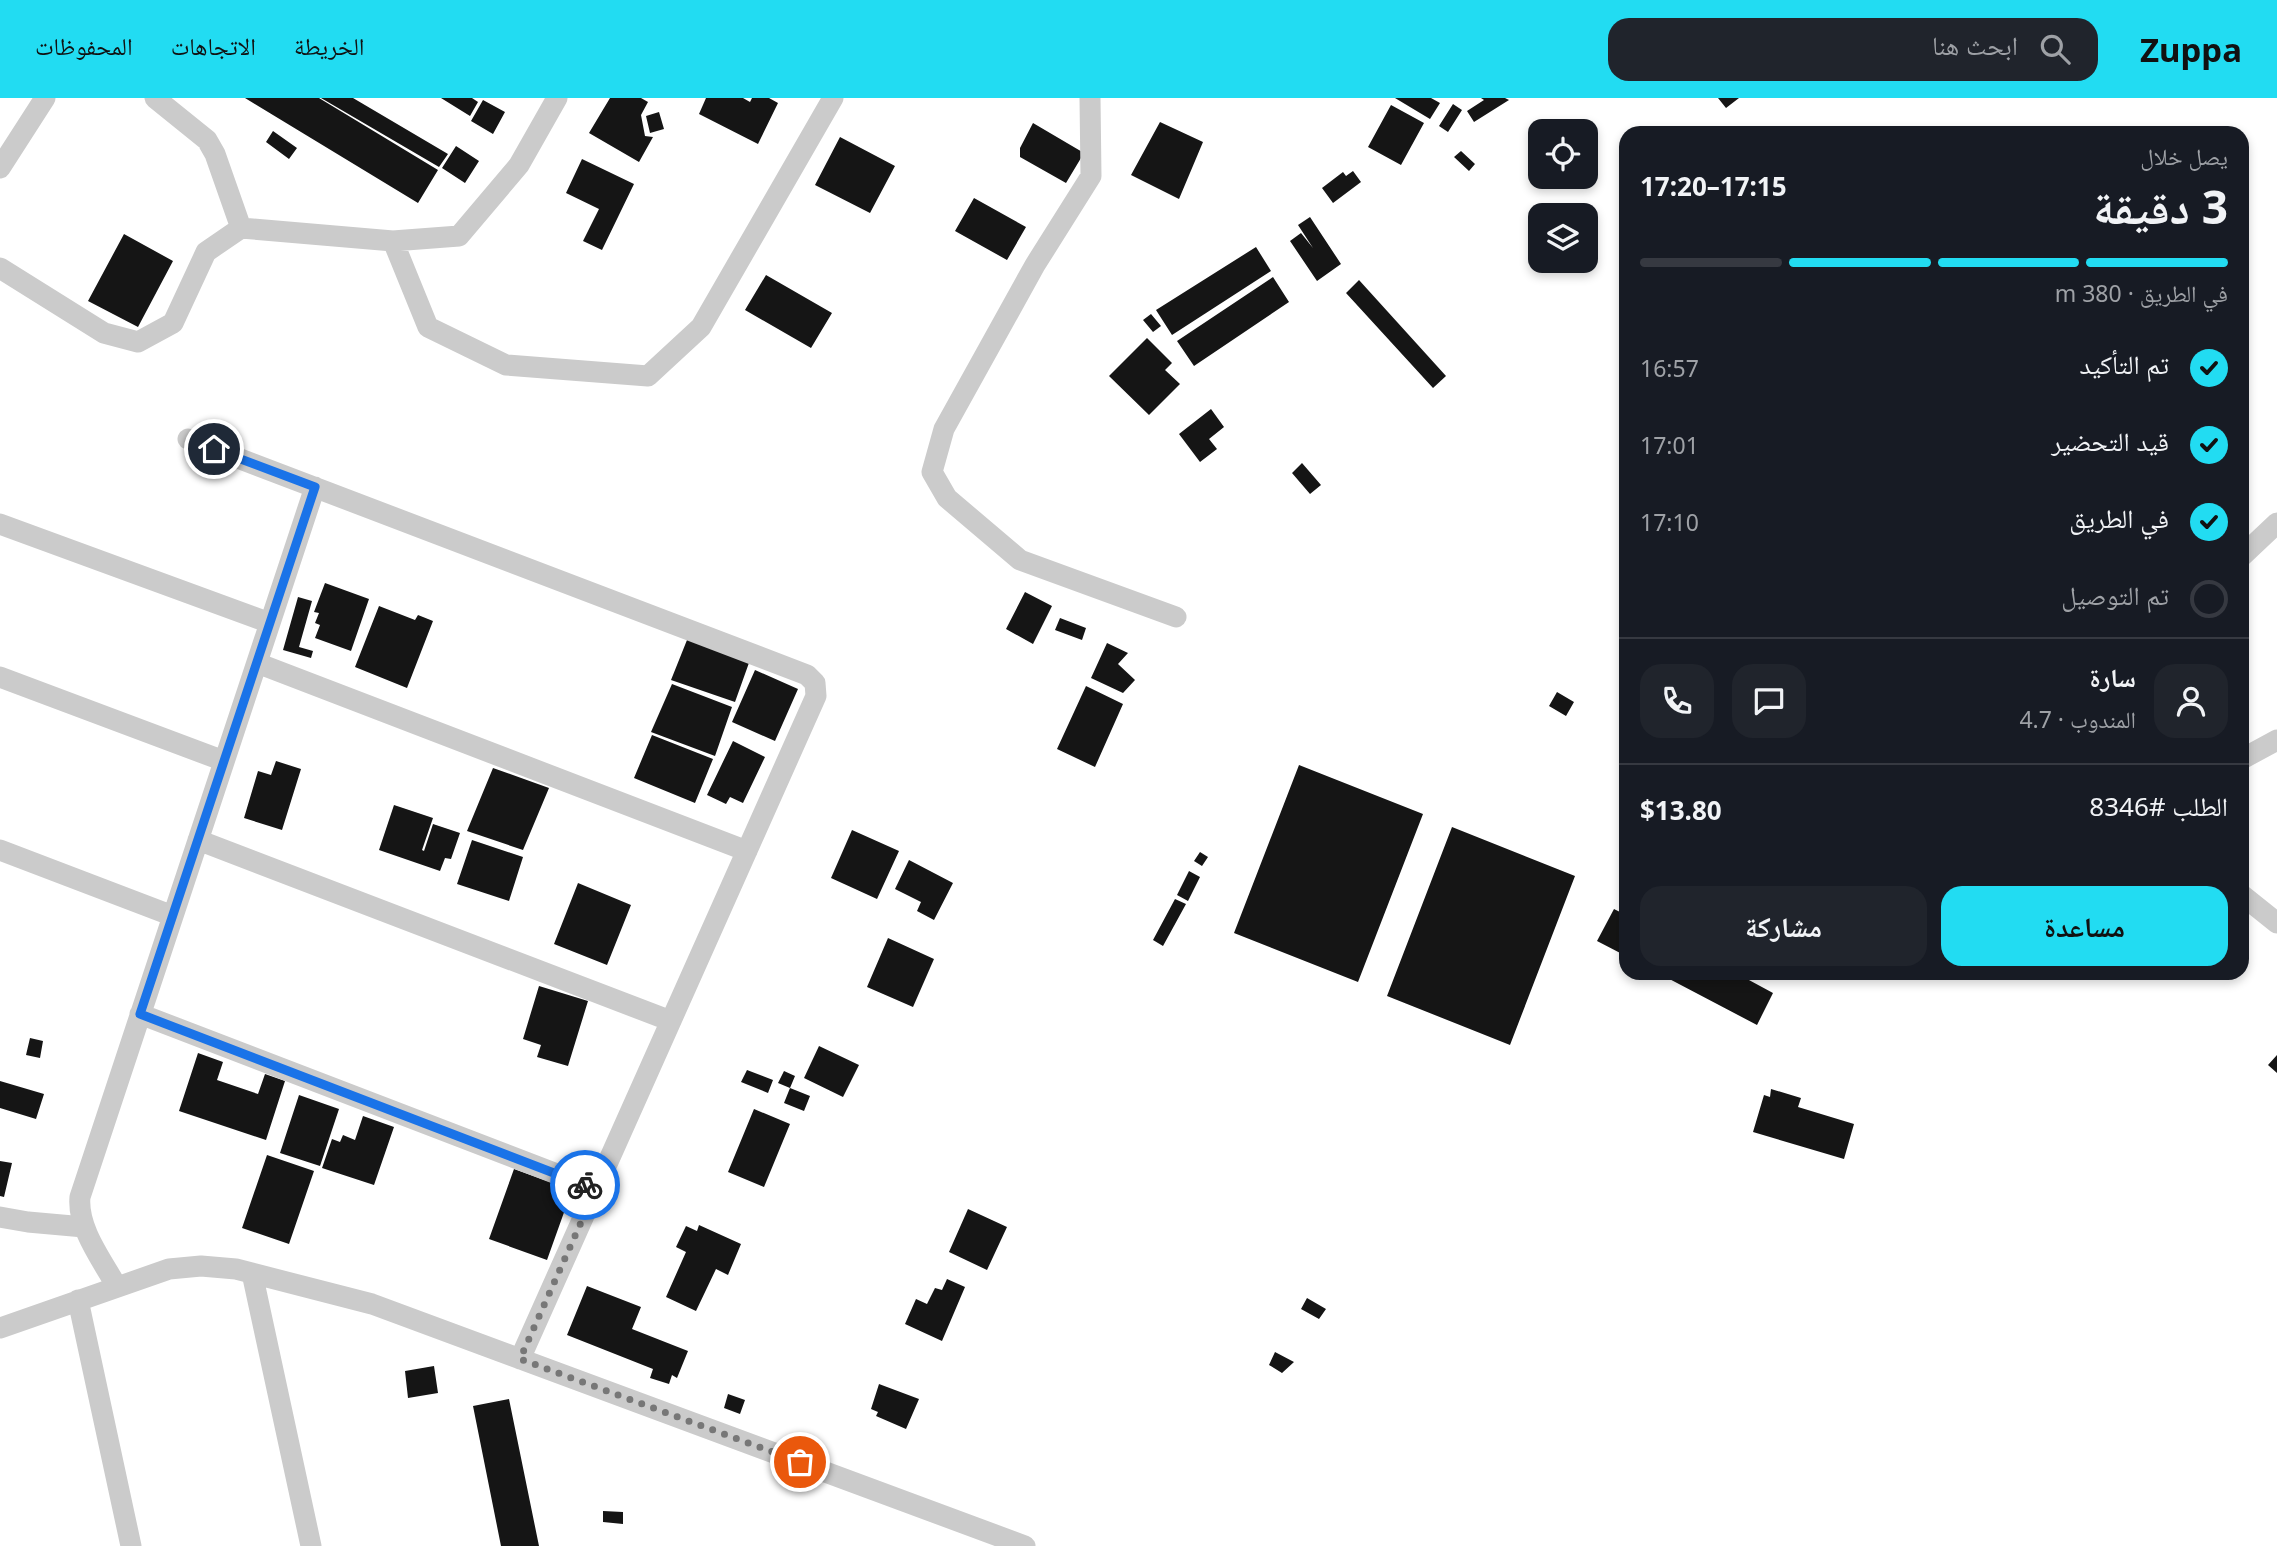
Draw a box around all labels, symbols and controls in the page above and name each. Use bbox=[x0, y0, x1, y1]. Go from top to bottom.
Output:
search box bbox=[1608, 18, 2098, 81]
text: ابحث هنا bbox=[1932, 27, 2018, 63]
text: Zuppa bbox=[2140, 27, 2242, 72]
text: المحفوظات bbox=[35, 29, 133, 62]
text: الاتجاهات bbox=[171, 29, 256, 62]
text: الخريطة bbox=[294, 29, 365, 62]
icon: search bbox=[2036, 30, 2074, 68]
map controls bbox=[1528, 119, 1598, 273]
button: locate bbox=[1528, 119, 1598, 189]
text: يصل خلال bbox=[2140, 140, 2228, 172]
text: 17:15–17:20 bbox=[1640, 168, 1787, 204]
text: 3 دقيقة bbox=[2093, 175, 2228, 237]
button: layers bbox=[1528, 203, 1598, 273]
text: في الطريق · 380 m bbox=[2055, 277, 2228, 309]
text: تم التأكيد bbox=[2079, 346, 2169, 382]
icon: check bbox=[2190, 349, 2228, 387]
text: 16:57 bbox=[1640, 352, 1699, 384]
pin bbox=[184, 419, 244, 479]
text: قيد التحضير bbox=[2051, 423, 2169, 459]
icon: check bbox=[2190, 426, 2228, 464]
text: 17:01 bbox=[1640, 429, 1699, 461]
icon: home bbox=[195, 430, 233, 468]
text: في الطريق bbox=[2069, 500, 2169, 536]
icon: check bbox=[2190, 503, 2228, 541]
text: 17:10 bbox=[1640, 506, 1699, 538]
text: تم التوصيل bbox=[2061, 577, 2169, 613]
text: سارة bbox=[2089, 659, 2136, 695]
button: phone bbox=[1640, 664, 1714, 738]
button: chat bbox=[1732, 664, 1806, 738]
button: person bbox=[2154, 664, 2228, 738]
text: المندوب · 4.7 bbox=[2019, 703, 2136, 735]
text: الطلب #8346 bbox=[2089, 788, 2228, 824]
text: $13.80 bbox=[1640, 792, 1722, 828]
button: مشاركة bbox=[1640, 886, 1927, 966]
button: مساعدة bbox=[1941, 886, 2228, 966]
courier bbox=[550, 1150, 620, 1220]
icon: bike bbox=[566, 1166, 604, 1204]
pin bbox=[770, 1432, 830, 1492]
icon: bag bbox=[781, 1443, 819, 1481]

